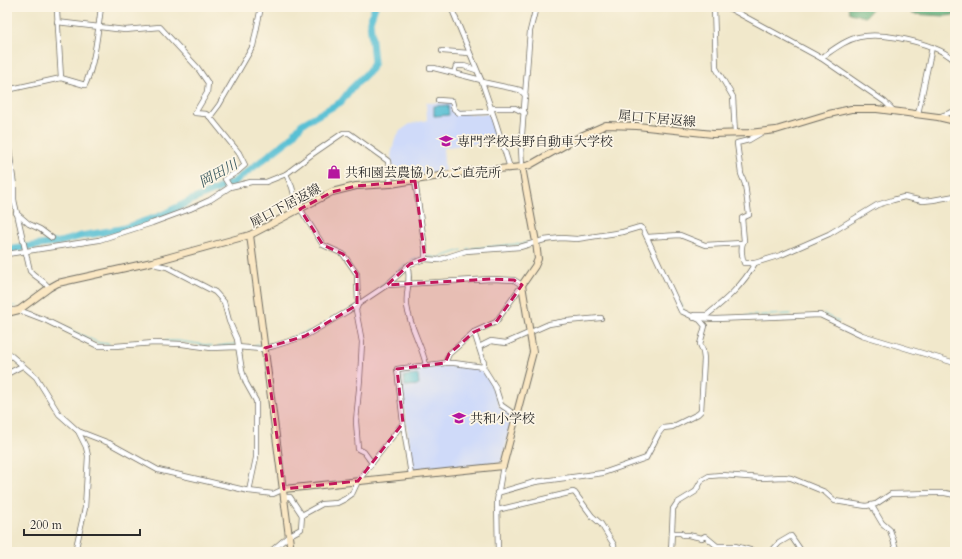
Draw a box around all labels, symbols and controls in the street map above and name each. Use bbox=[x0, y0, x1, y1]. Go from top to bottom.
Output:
street label: 犀口下居返線 bbox=[617, 107, 697, 131]
school or university icon: 専門学校長野自動車大学校 bbox=[438, 133, 454, 149]
place label: 専門学校長野自動車大学校 bbox=[457, 133, 613, 151]
water label: 岡田川 bbox=[195, 154, 243, 192]
shop icon: 共和園芸農協りんご直売所 bbox=[326, 164, 342, 180]
place label: 共和園芸農協りんご直売所 bbox=[345, 164, 501, 182]
street label: 犀口下居返線 bbox=[247, 180, 324, 232]
school or university icon: 共和小学校 bbox=[451, 410, 467, 426]
place label: 共和小学校 bbox=[470, 410, 535, 428]
scale bar bbox=[24, 511, 140, 537]
text: 200 m bbox=[30, 517, 63, 533]

